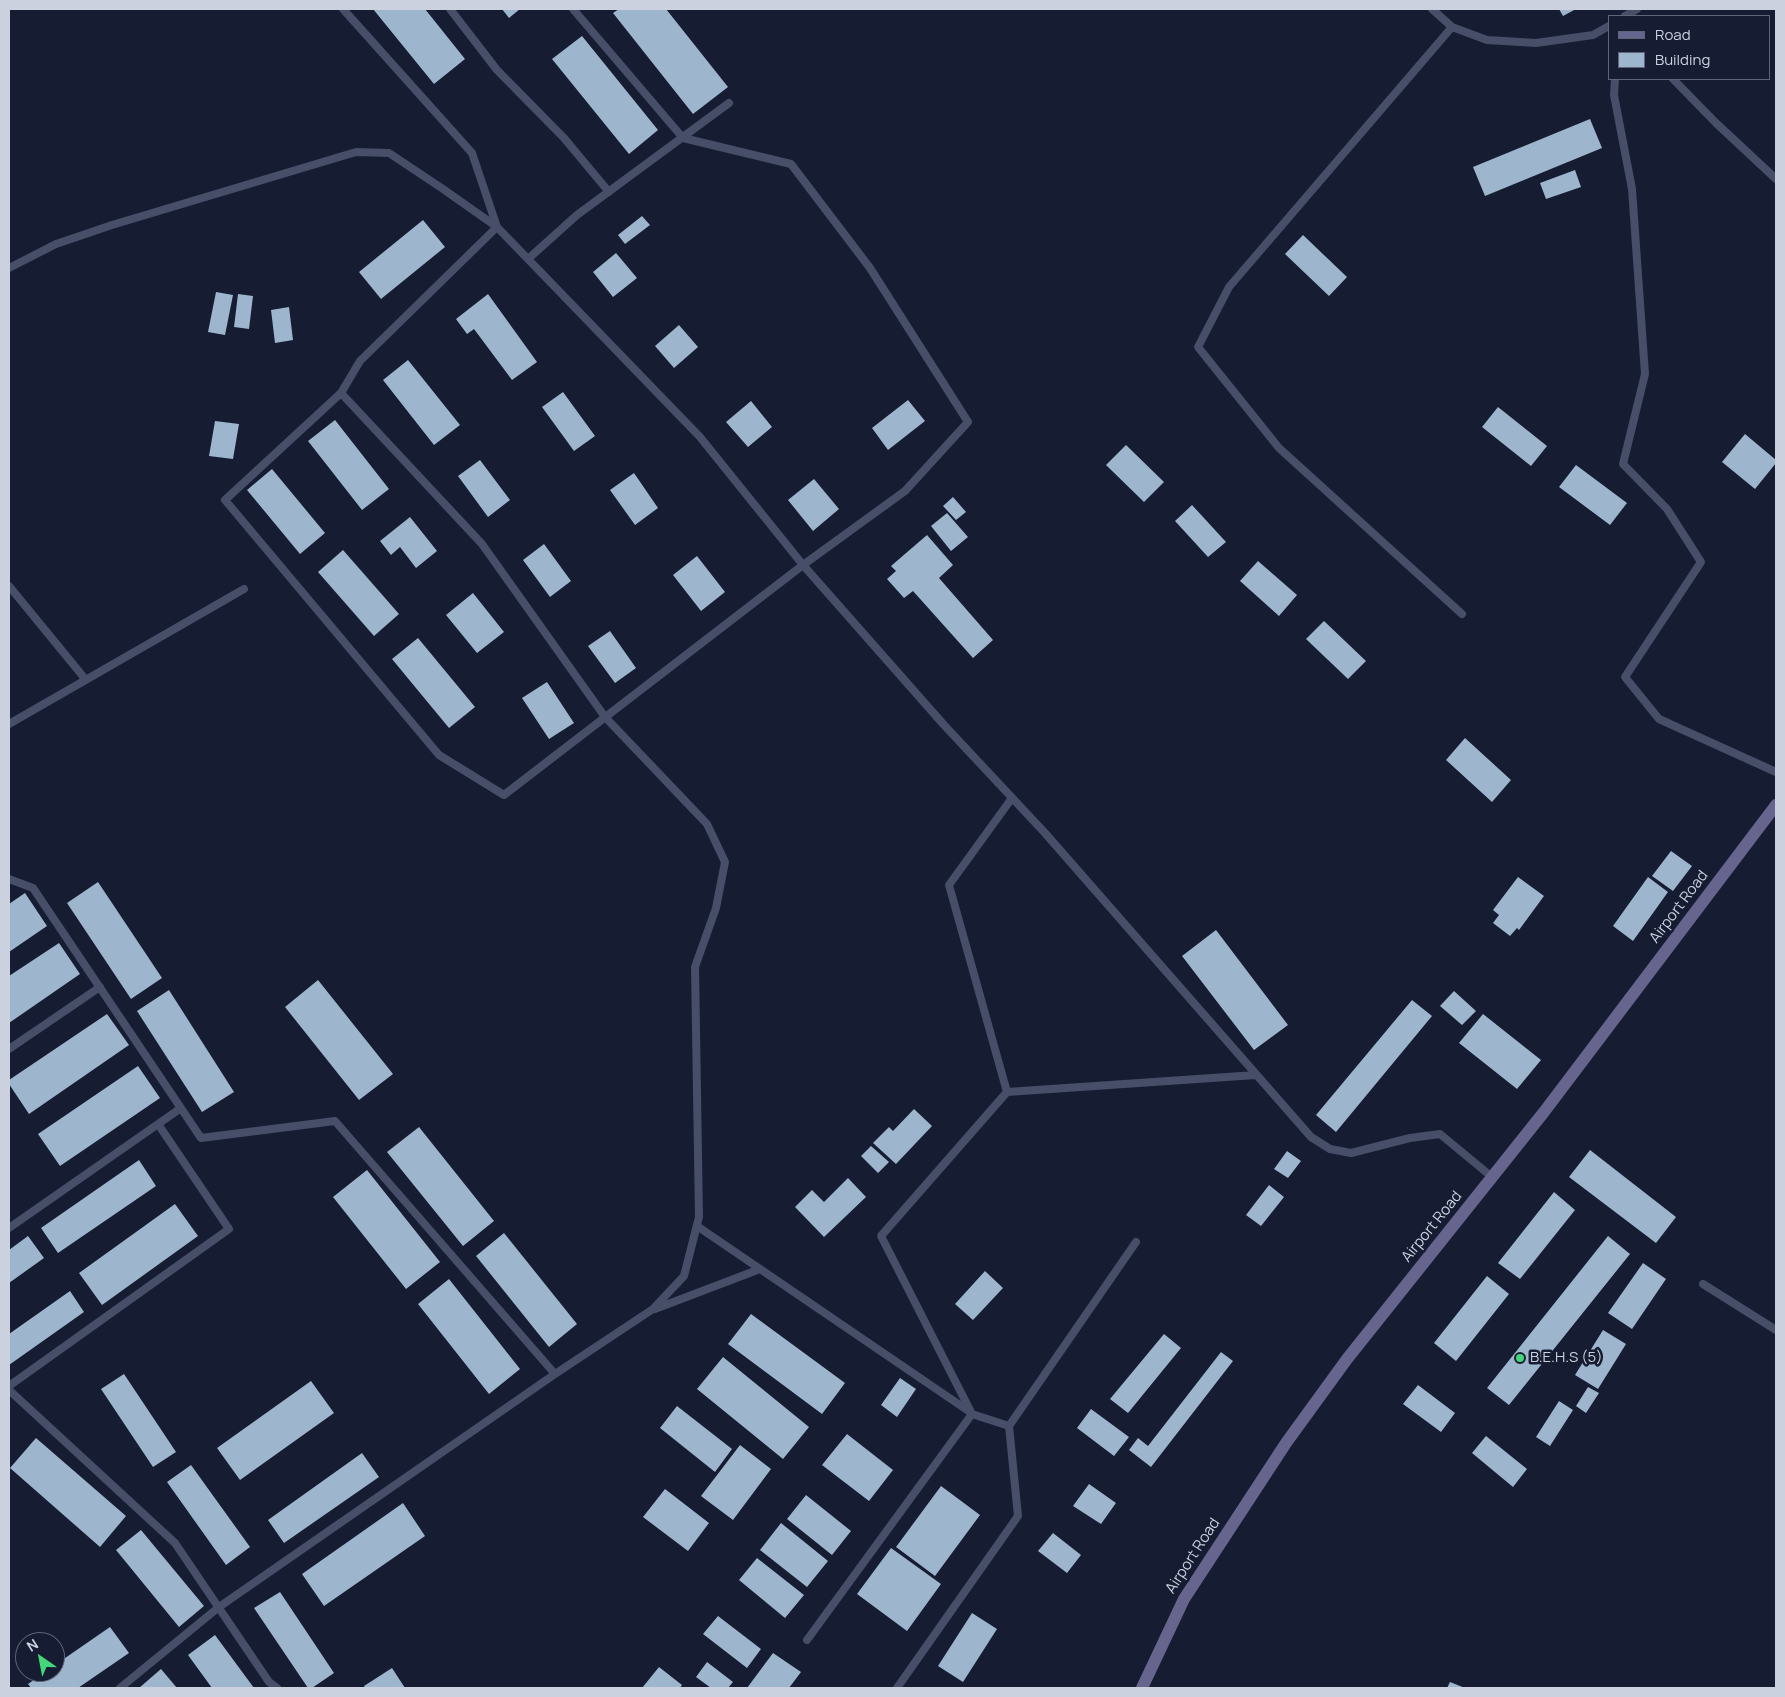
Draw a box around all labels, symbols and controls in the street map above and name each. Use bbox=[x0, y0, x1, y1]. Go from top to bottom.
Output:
legend bbox=[1608, 15, 1770, 80]
text: Road bbox=[1655, 24, 1691, 45]
text: Building bbox=[1655, 49, 1710, 70]
street label: Airport Road bbox=[1646, 867, 1712, 947]
street label: Airport Road bbox=[1398, 1188, 1466, 1266]
place label: B.E.H.S (5) bbox=[1530, 1349, 1603, 1367]
marker: B.E.H.S (5) bbox=[1514, 1352, 1526, 1364]
street label: Airport Road bbox=[1162, 1515, 1224, 1597]
north arrow bbox=[15, 1632, 65, 1682]
text: N bbox=[23, 1634, 41, 1656]

